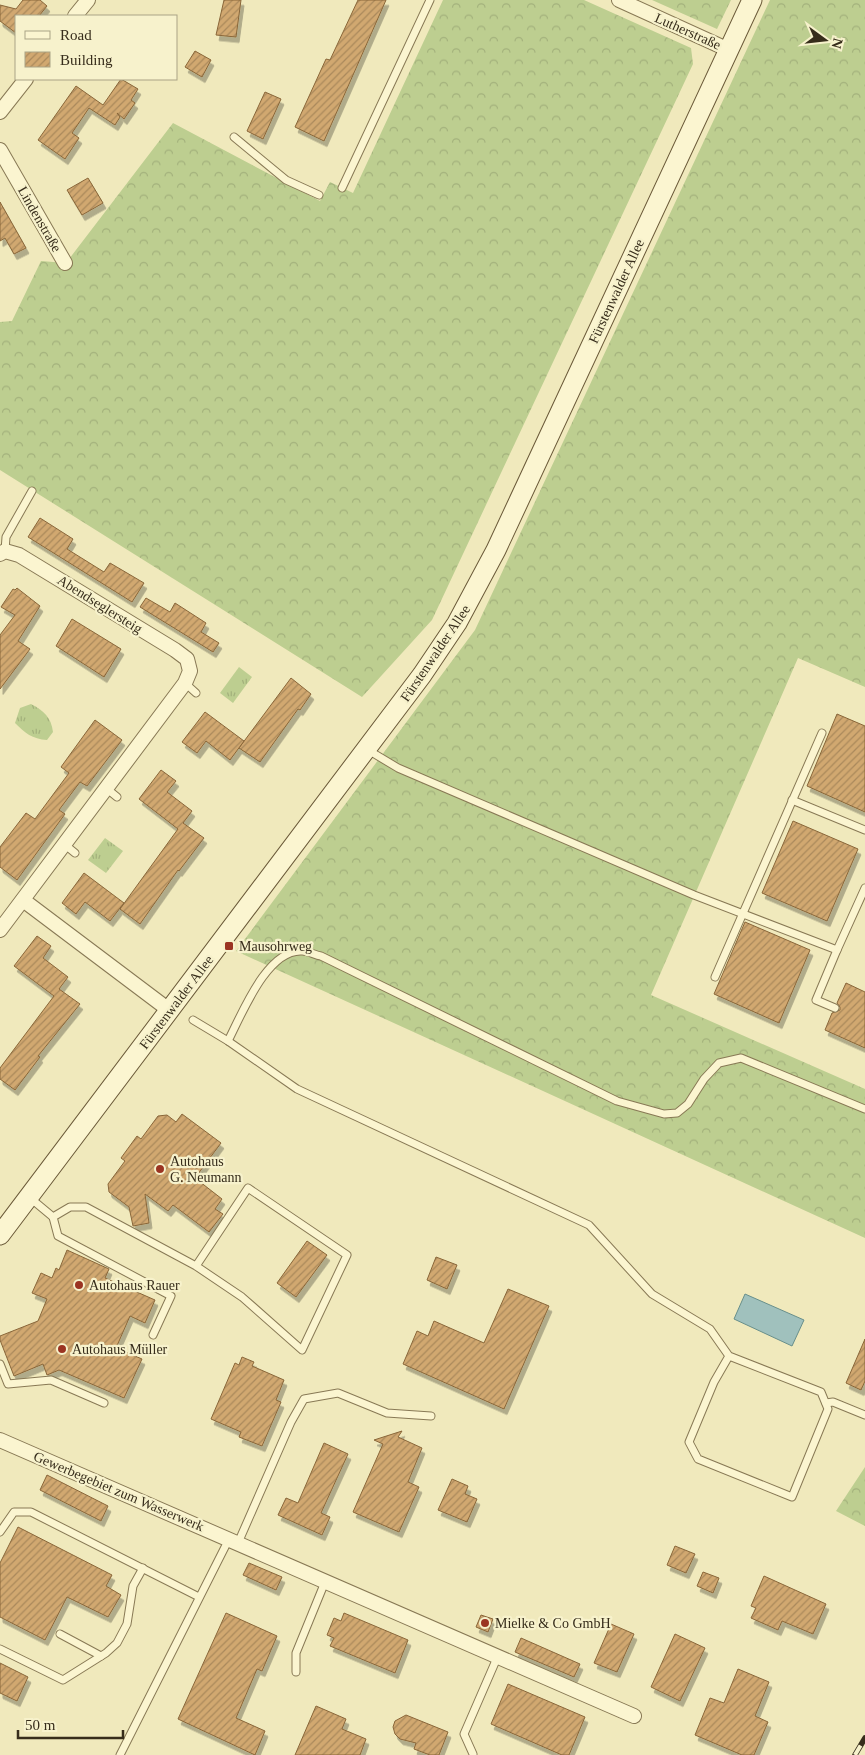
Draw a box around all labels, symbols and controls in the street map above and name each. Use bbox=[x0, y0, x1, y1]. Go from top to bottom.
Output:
street label: Lutherstraße bbox=[652, 10, 723, 53]
legend bbox=[15, 15, 178, 80]
north arrow bbox=[800, 15, 850, 65]
text: Road bbox=[60, 27, 92, 43]
text: N bbox=[829, 36, 846, 50]
text: Building bbox=[60, 52, 113, 68]
street label: Lindenstraße bbox=[15, 184, 64, 255]
street label: Fürstenwalder Allee bbox=[586, 237, 647, 346]
street label: Abendseglersteig bbox=[55, 572, 145, 637]
street label: Fürstenwalder Allee bbox=[398, 602, 473, 704]
place label: Mausohrweg bbox=[239, 939, 312, 954]
marker: Mausohrweg bbox=[223, 940, 235, 952]
street label: Fürstenwalder Allee bbox=[136, 953, 216, 1052]
place label: Autohaus G. Neumann bbox=[170, 1154, 242, 1185]
marker: Autohaus G. Neumann bbox=[154, 1163, 166, 1175]
place label: Autohaus Rauer bbox=[89, 1278, 180, 1293]
marker: Autohaus Rauer bbox=[73, 1279, 85, 1291]
place label: Autohaus Müller bbox=[72, 1342, 168, 1357]
marker: Autohaus Müller bbox=[56, 1343, 68, 1355]
street label: Gewerbegebiet zum Wasserwerk bbox=[31, 1449, 206, 1534]
place label: Mielke & Co GmbH bbox=[495, 1616, 611, 1631]
marker: Mielke & Co GmbH bbox=[479, 1617, 491, 1629]
scale bar bbox=[18, 1708, 122, 1740]
text: 50 m bbox=[25, 1717, 56, 1733]

